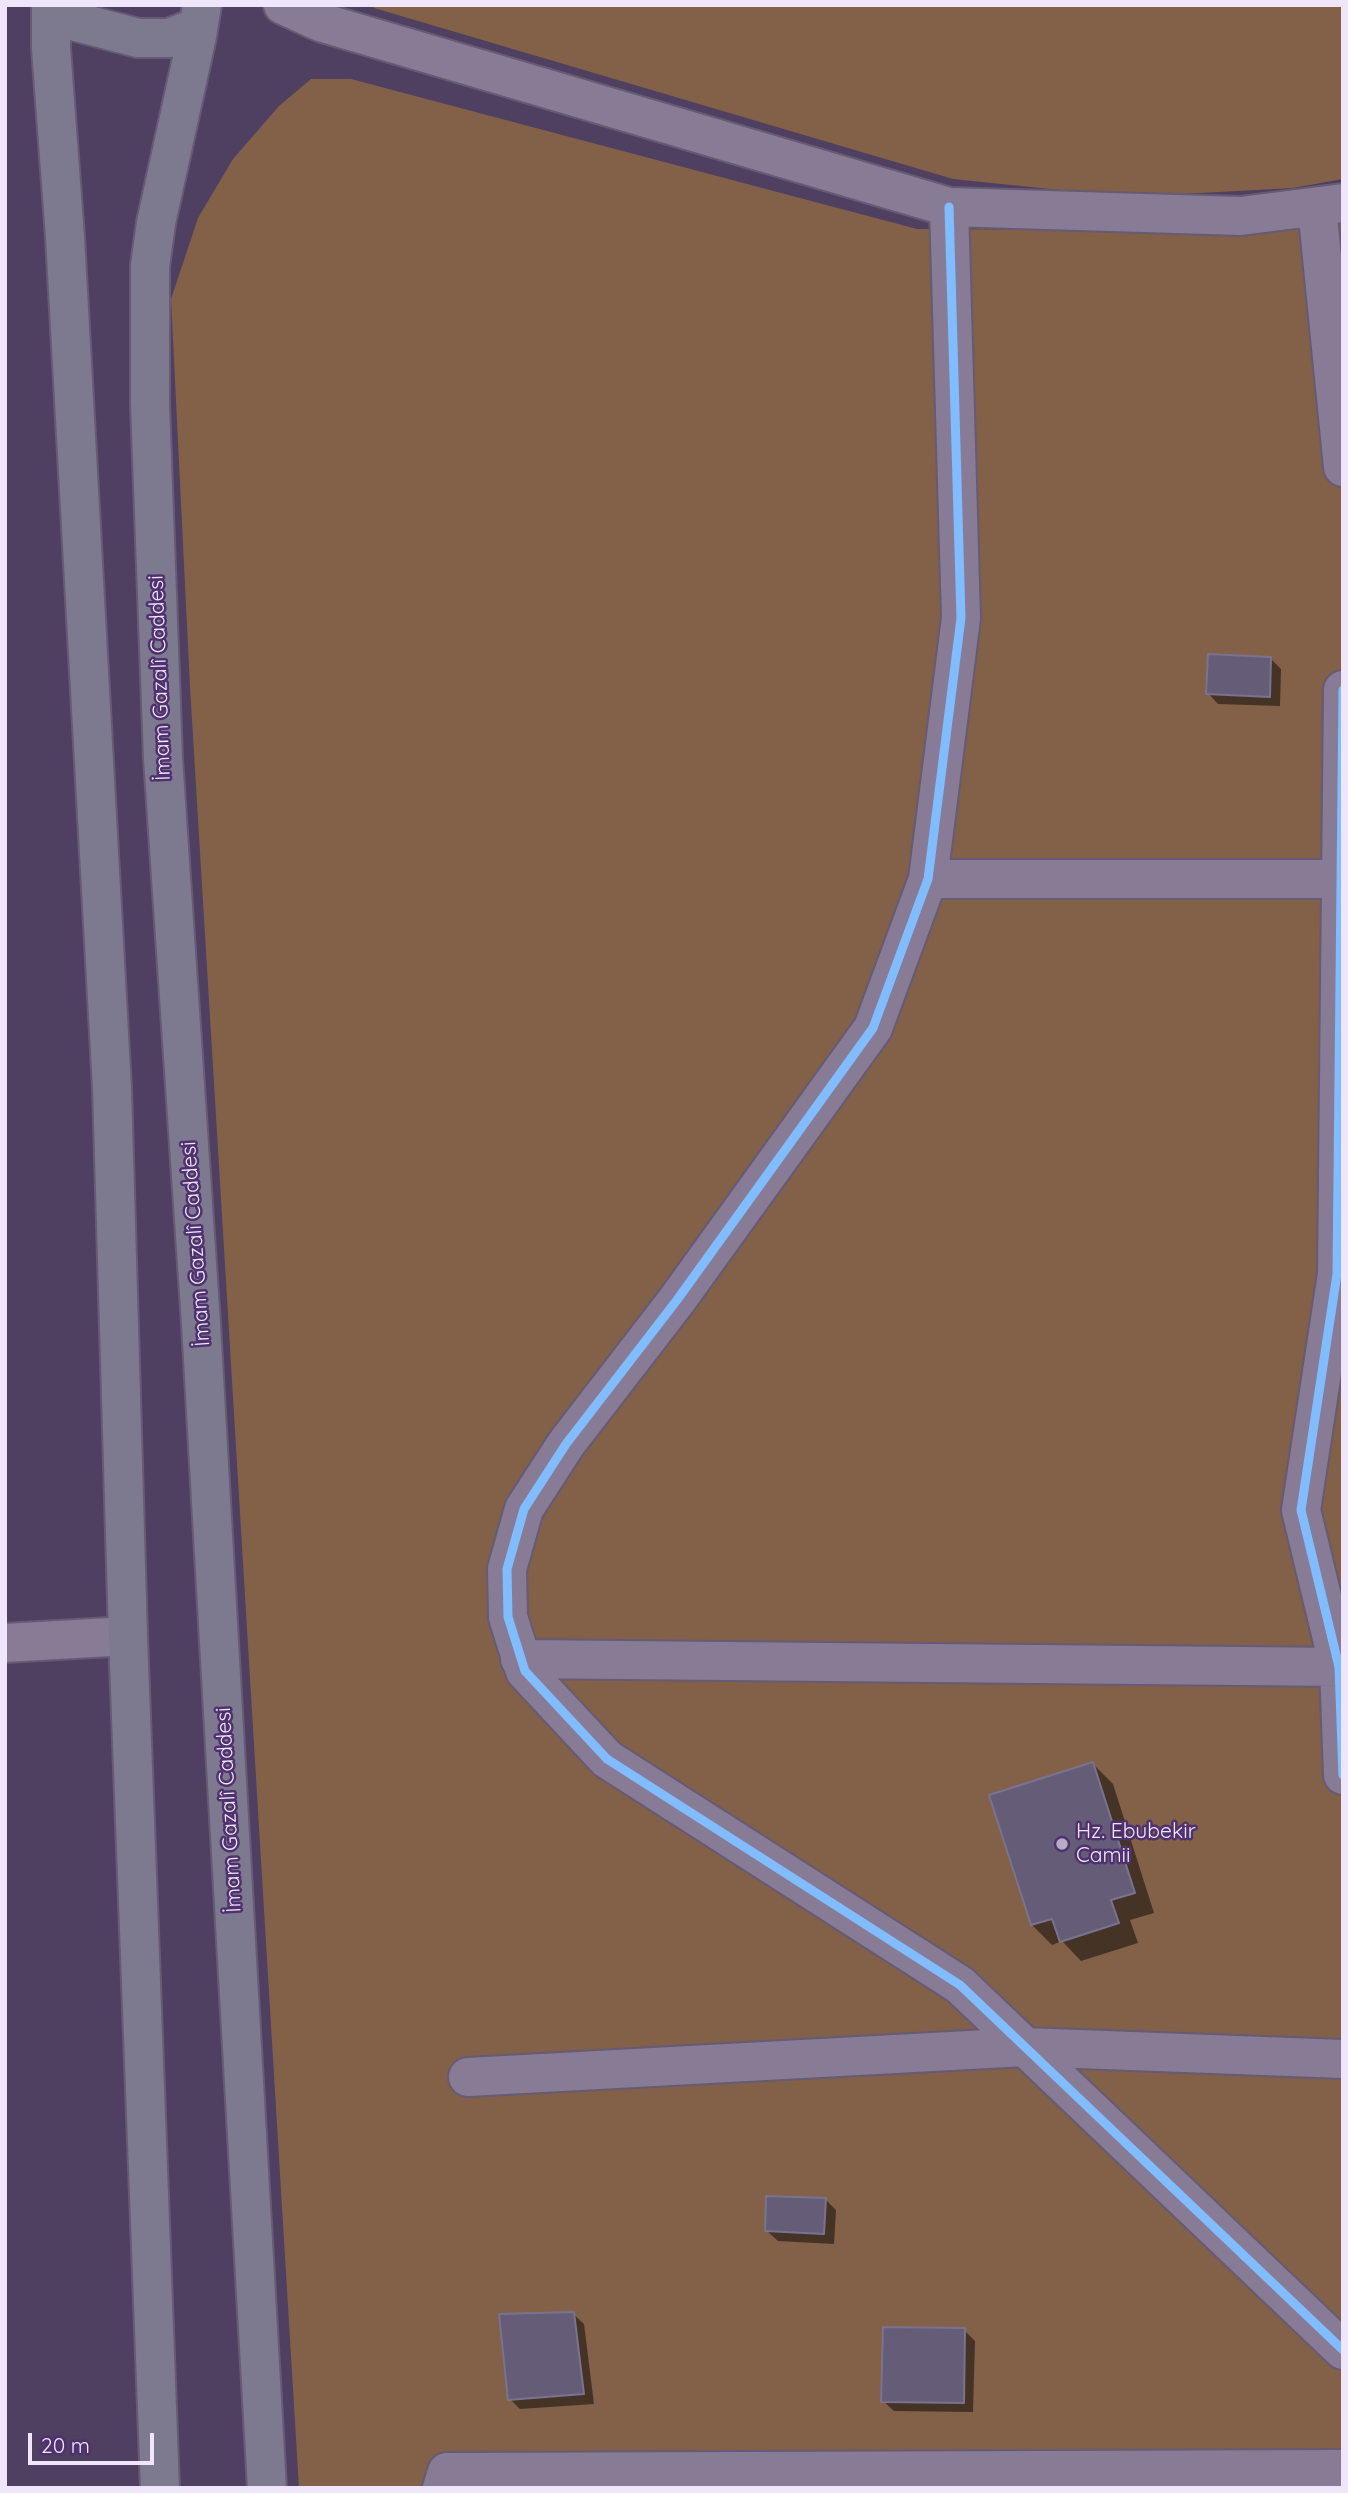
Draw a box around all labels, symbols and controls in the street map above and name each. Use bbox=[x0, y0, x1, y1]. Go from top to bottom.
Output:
street label: İmam Gazalî Caddesi bbox=[144, 575, 176, 781]
street label: İmam Gazalî Caddesi bbox=[176, 1141, 216, 1347]
street label: İmam Gazalî Caddesi bbox=[211, 1707, 247, 1913]
place label: Hz. Ebubekir Camii bbox=[1076, 1819, 1196, 1869]
marker: Hz. Ebubekir Camii bbox=[1054, 1836, 1070, 1852]
scale bar bbox=[32, 2420, 158, 2464]
text: 20 m bbox=[41, 2432, 90, 2458]

